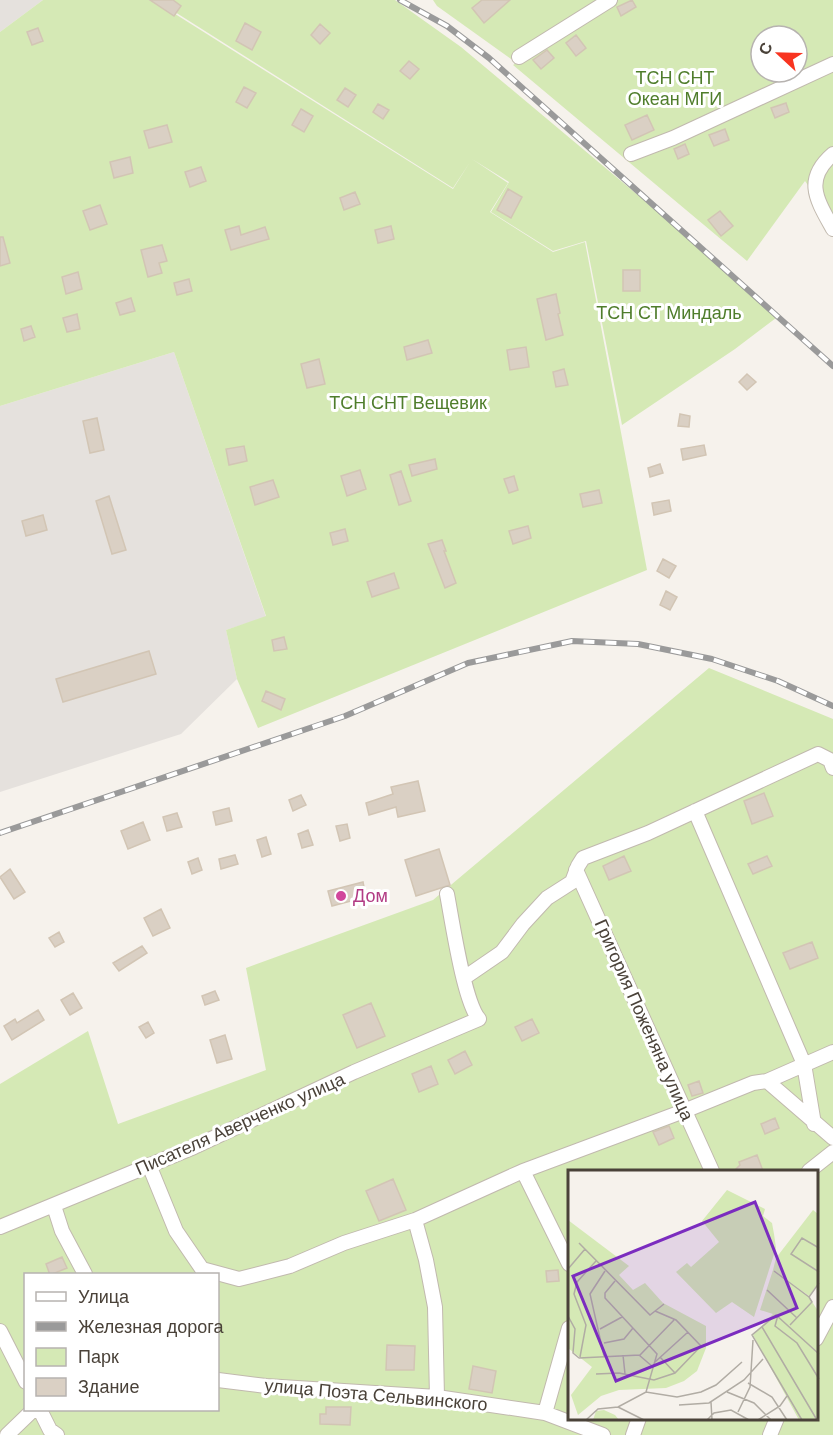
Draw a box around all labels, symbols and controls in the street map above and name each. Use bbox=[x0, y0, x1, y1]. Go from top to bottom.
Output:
north arrow bbox=[749, 24, 809, 84]
text: С bbox=[754, 39, 778, 58]
park label: ТСН СНТ Океан МГИ bbox=[628, 66, 722, 111]
park label: ТСН СТ Миндаль bbox=[596, 301, 742, 325]
park label: ТСН СНТ Вещевик bbox=[329, 391, 487, 415]
place label: Дом bbox=[353, 884, 388, 908]
marker: Дом bbox=[334, 889, 348, 903]
street label: Григория Поженяна улица bbox=[589, 915, 700, 1125]
street label: Писателя Аверченко улица bbox=[132, 1067, 349, 1181]
inset map bbox=[568, 1170, 818, 1420]
legend bbox=[24, 1273, 219, 1411]
text: Улица bbox=[78, 1285, 130, 1309]
text: Железная дорога bbox=[78, 1315, 224, 1339]
text: Парк bbox=[78, 1345, 119, 1369]
street label: улица Поэта Сельвинского bbox=[263, 1373, 489, 1417]
text: Здание bbox=[78, 1375, 139, 1399]

